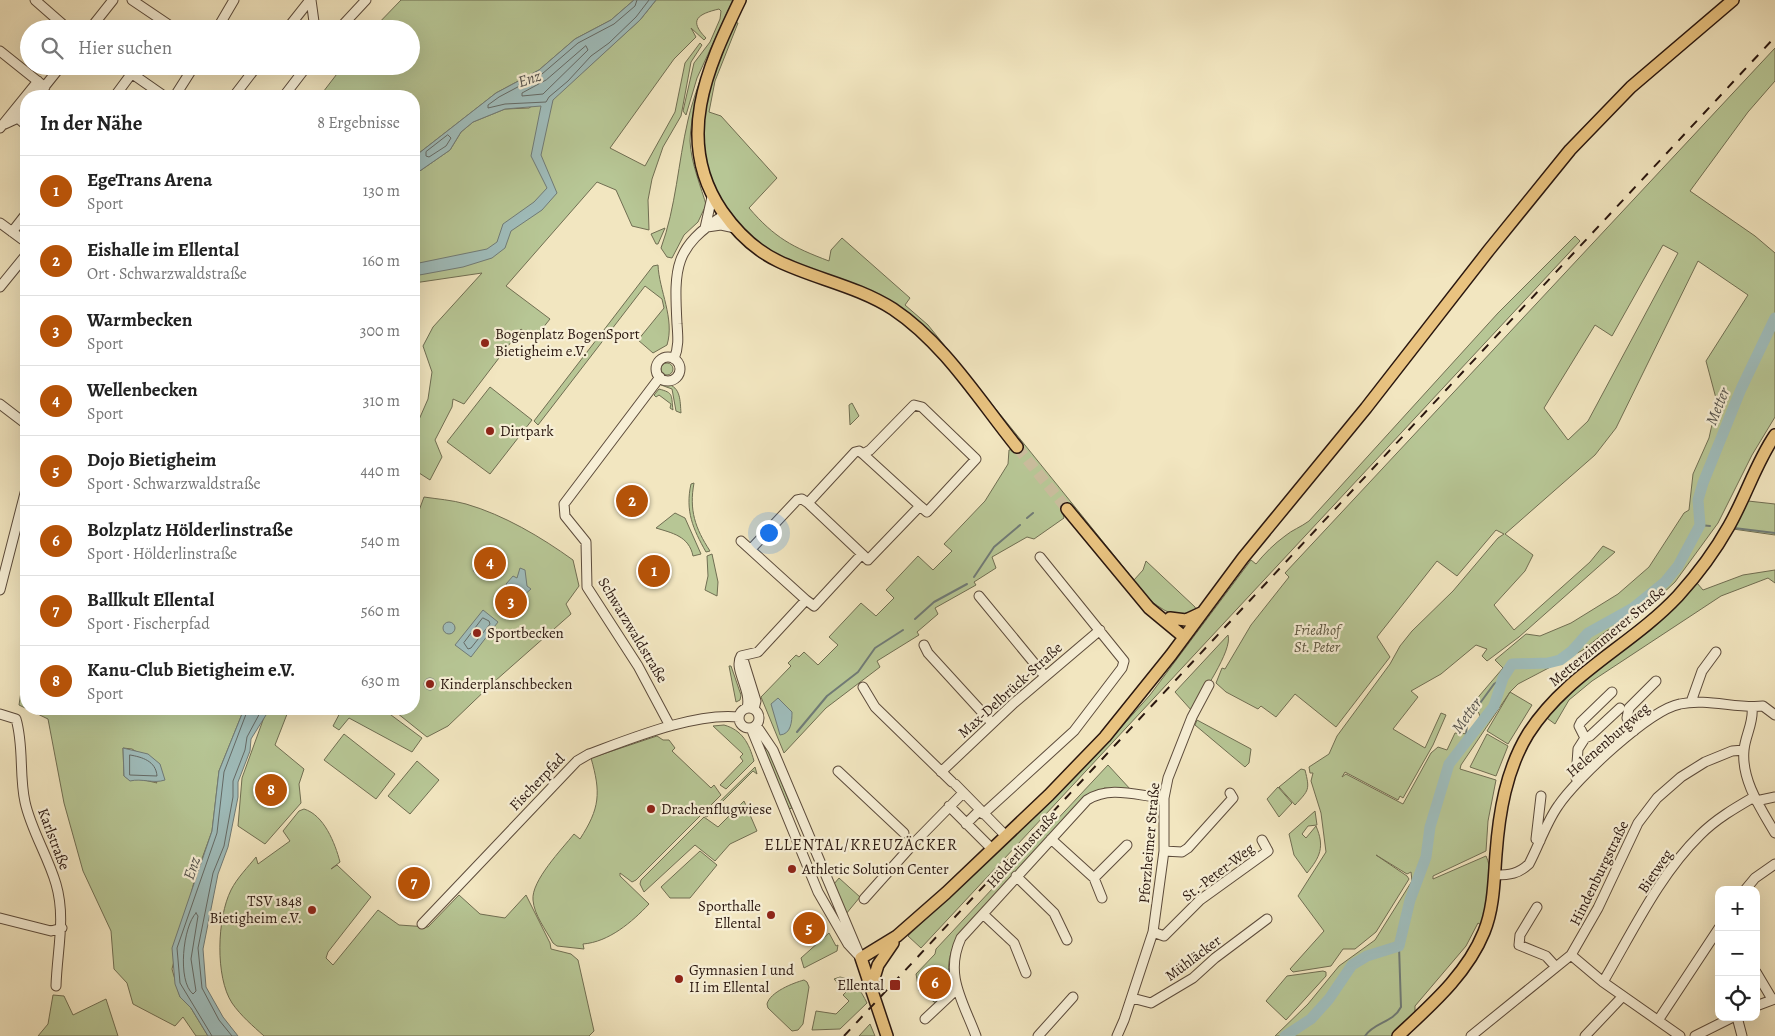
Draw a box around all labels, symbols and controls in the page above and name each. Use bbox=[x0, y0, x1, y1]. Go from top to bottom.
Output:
search box bbox=[20, 20, 420, 75]
icon: search bbox=[38, 34, 66, 62]
text: Hier suchen bbox=[78, 35, 172, 61]
water label: Enz bbox=[515, 65, 544, 93]
text: In der Nähe bbox=[40, 109, 142, 137]
text: 8 Ergebnisse bbox=[317, 112, 400, 134]
text: EgeTrans Arena bbox=[87, 167, 212, 193]
text: 1 bbox=[53, 180, 59, 202]
text: 130 m bbox=[363, 180, 400, 202]
text: Sport bbox=[87, 193, 123, 215]
text: Eishalle im Ellental bbox=[87, 237, 239, 263]
text: 2 bbox=[52, 250, 60, 272]
text: 160 m bbox=[362, 250, 400, 272]
text: Ort · Schwarzwaldstraße bbox=[87, 263, 247, 285]
text: Warmbecken bbox=[87, 307, 192, 333]
text: 3 bbox=[53, 320, 59, 342]
text: 300 m bbox=[360, 320, 400, 342]
place label: Bogenplatz BogenSport Bietigheim e.V. bbox=[495, 324, 640, 361]
text: Sport bbox=[87, 333, 123, 355]
marker: Bogenplatz BogenSport Bietigheim e.V. bbox=[479, 337, 491, 349]
text: Wellenbecken bbox=[87, 377, 198, 403]
water label: Metter bbox=[1700, 384, 1736, 428]
text: 4 bbox=[52, 390, 60, 412]
text: 310 m bbox=[363, 390, 400, 412]
text: Sport bbox=[87, 403, 123, 425]
place label: Dirtpark bbox=[500, 421, 554, 441]
marker: Dirtpark bbox=[484, 425, 496, 437]
text: Dojo Bietigheim bbox=[87, 447, 216, 473]
text: 5 bbox=[53, 460, 59, 482]
text: 440 m bbox=[360, 460, 400, 482]
text: Sport · Schwarzwaldstraße bbox=[87, 473, 261, 495]
pin: 2 bbox=[616, 482, 648, 520]
text: Bolzplatz Hölderlinstraße bbox=[87, 517, 293, 543]
your location bbox=[756, 520, 782, 546]
text: 6 bbox=[52, 530, 60, 552]
text: 540 m bbox=[361, 530, 400, 552]
text: Sport · Hölderlinstraße bbox=[87, 543, 237, 565]
pin: 4 bbox=[474, 544, 506, 582]
pin: 1 bbox=[638, 552, 670, 590]
street label: Schwarzwaldstraße bbox=[594, 573, 673, 687]
street label: Metterzimmerer Straße bbox=[1544, 581, 1670, 691]
pin: 3 bbox=[495, 583, 527, 621]
text: Ballkult Ellental bbox=[87, 587, 214, 613]
text: 7 bbox=[53, 600, 59, 622]
text: 560 m bbox=[361, 600, 400, 622]
text: Sport · Fischerpfad bbox=[87, 613, 210, 635]
park label: Friedhof St. Peter bbox=[1294, 620, 1343, 657]
place label: Sportbecken bbox=[487, 623, 564, 643]
marker: Sportbecken bbox=[471, 627, 483, 639]
street label: Max-Delbrück-Straße bbox=[954, 638, 1067, 742]
text: Kanu-Club Bietigheim e.V. bbox=[87, 657, 295, 683]
text: 8 bbox=[52, 670, 60, 692]
text: 630 m bbox=[361, 670, 400, 692]
place label: Kinderplanschbecken bbox=[440, 674, 572, 694]
marker: Kinderplanschbecken bbox=[424, 678, 436, 690]
text: Sport bbox=[87, 683, 123, 705]
water label: Metter bbox=[1447, 693, 1487, 738]
street label: Helenenburgweg bbox=[1562, 698, 1654, 782]
street label: Fischerpfad bbox=[505, 748, 570, 815]
pin: 8 bbox=[255, 771, 287, 809]
street label: Pforzheimer Straße bbox=[1134, 782, 1164, 904]
place label: Drachenflugwiese bbox=[661, 799, 772, 819]
marker: Drachenflugwiese bbox=[645, 803, 657, 815]
street label: Karlstraße bbox=[33, 805, 75, 873]
street label: Hölderlinstraße bbox=[982, 806, 1062, 892]
street label: Hindenburgstraße bbox=[1565, 817, 1633, 929]
district label: ELLENTAL/KREUZÄCKER bbox=[764, 834, 958, 856]
street label: St.-Peter-Weg bbox=[1178, 838, 1259, 906]
street label: Bietweg bbox=[1633, 845, 1677, 897]
water label: Enz bbox=[178, 853, 206, 883]
place label: Athletic Solution Center bbox=[801, 859, 949, 879]
marker: Athletic Solution Center bbox=[786, 863, 798, 875]
pin: 7 bbox=[398, 864, 430, 902]
map controls bbox=[1715, 886, 1760, 1021]
button: + bbox=[1715, 886, 1760, 931]
place label: TSV 1848 Bietigheim e.V. bbox=[210, 891, 302, 928]
place label: Sporthalle Ellental bbox=[698, 896, 761, 933]
marker: TSV 1848 Bietigheim e.V. bbox=[306, 904, 318, 916]
marker: Sporthalle Ellental bbox=[765, 909, 777, 921]
pin: 5 bbox=[793, 909, 825, 947]
street label: Mühläcker bbox=[1161, 930, 1225, 986]
button: − bbox=[1715, 931, 1760, 976]
place label: Gymnasien I und II im Ellental bbox=[689, 960, 795, 997]
pin: 6 bbox=[919, 964, 951, 1002]
marker: Gymnasien I und II im Ellental bbox=[673, 973, 685, 985]
place label: Ellental bbox=[837, 975, 884, 995]
button: locate bbox=[1715, 976, 1760, 1021]
marker: Ellental bbox=[888, 978, 902, 992]

